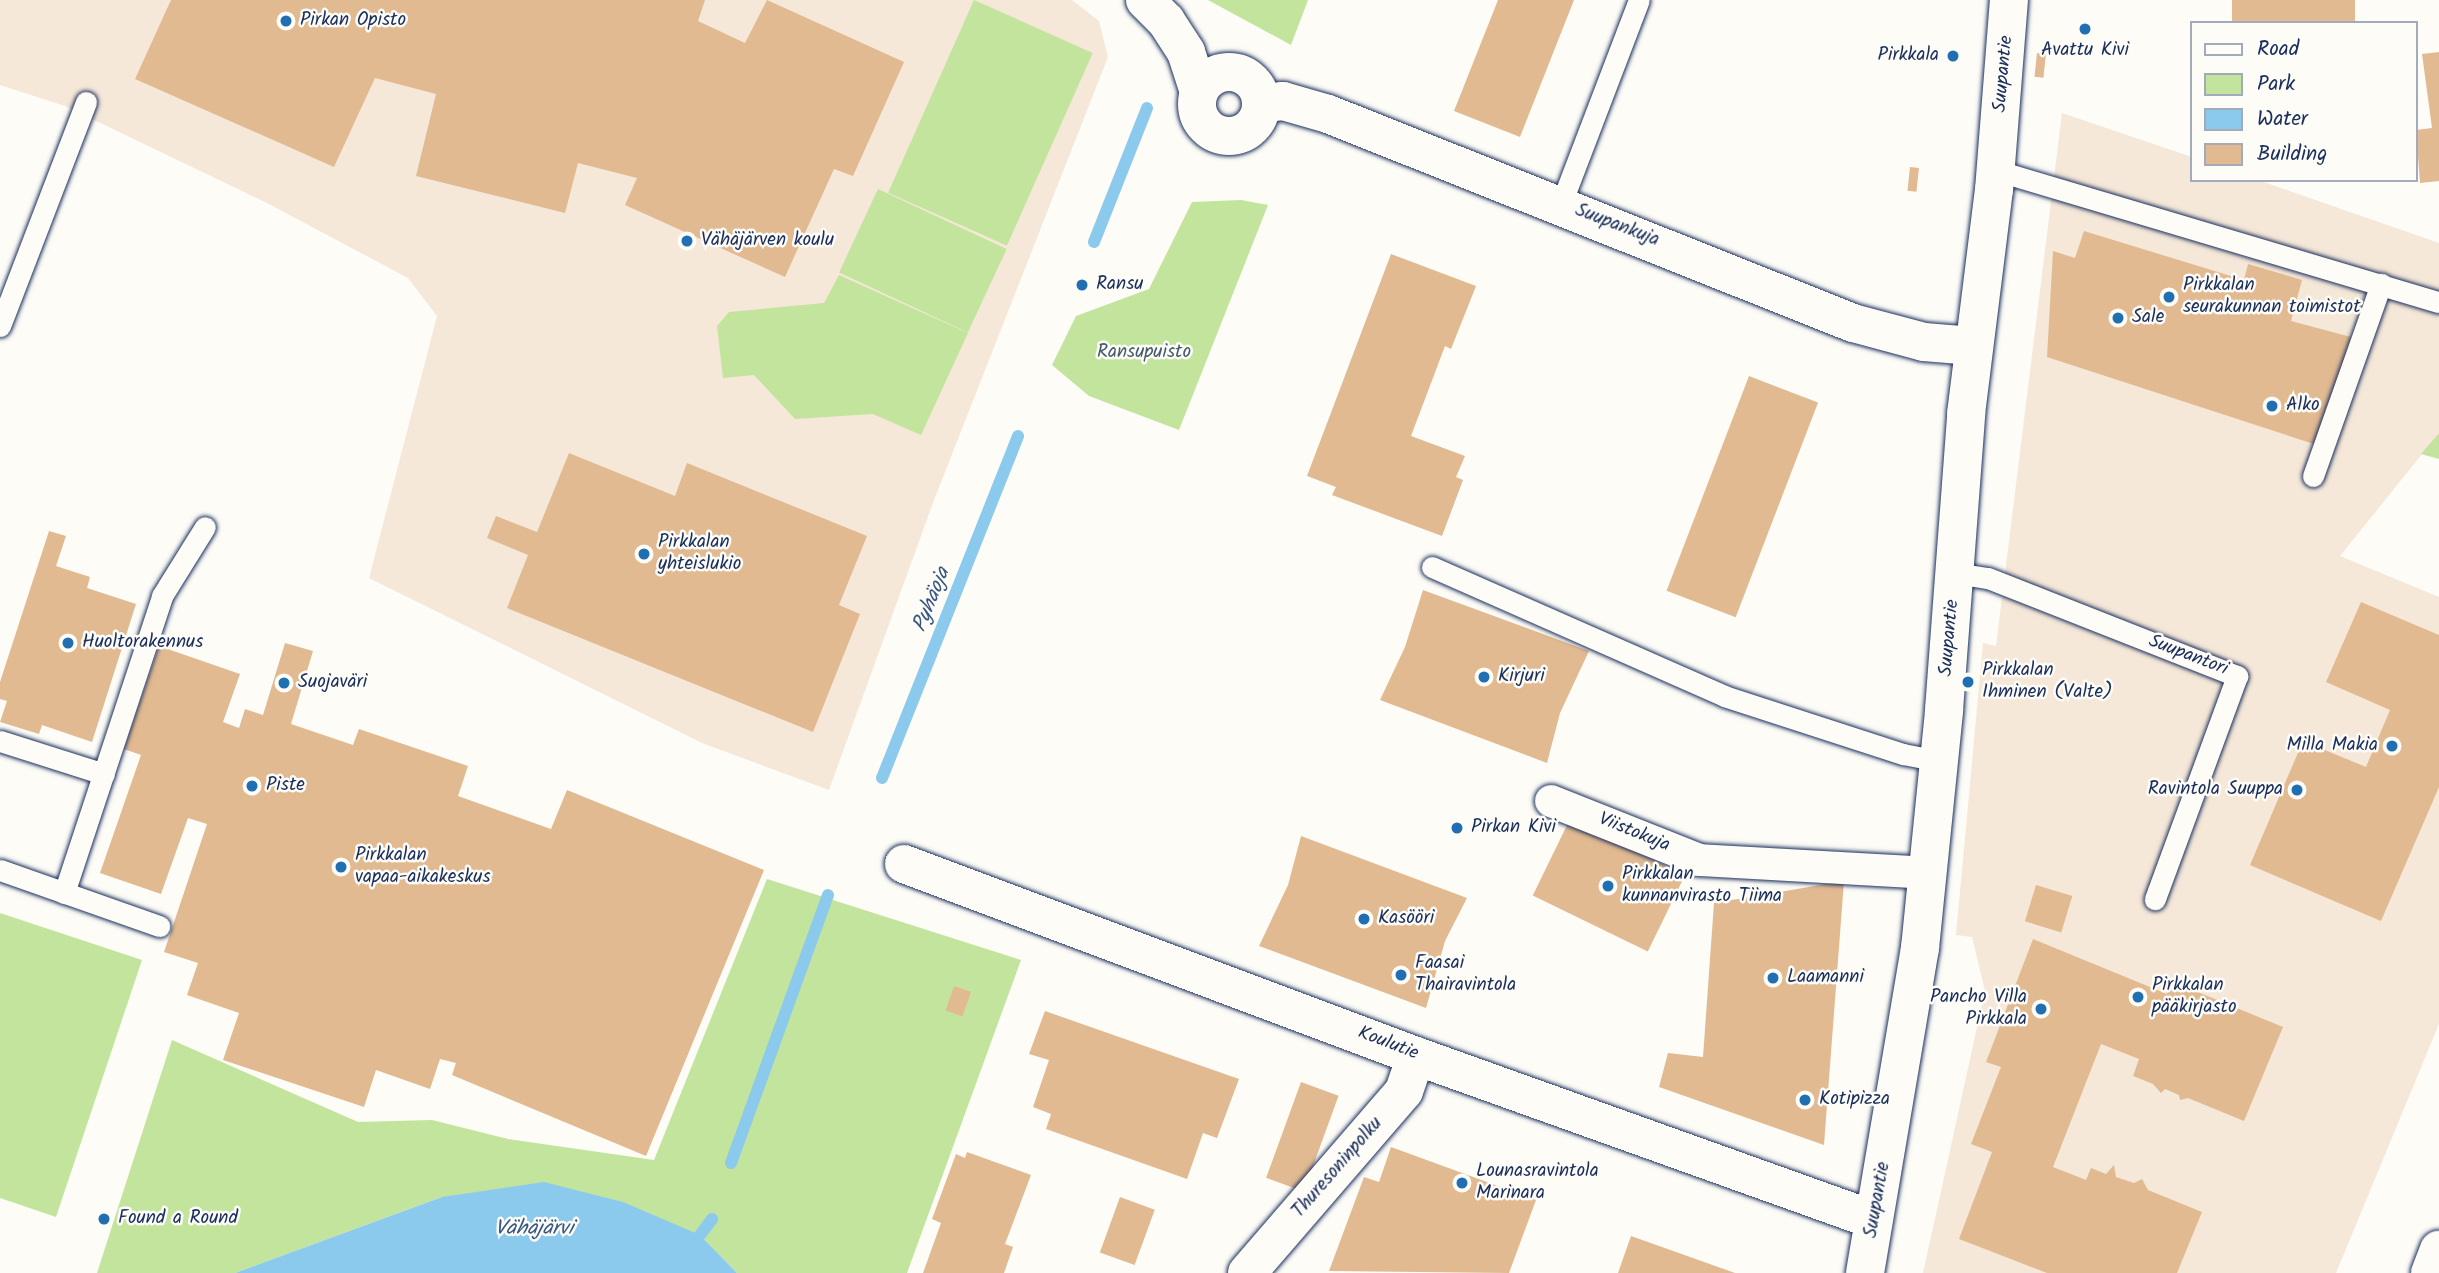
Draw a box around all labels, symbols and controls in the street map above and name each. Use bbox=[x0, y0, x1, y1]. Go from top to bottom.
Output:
place label: Pirkan Opisto bbox=[300, 10, 406, 32]
marker: Pirkan Opisto bbox=[278, 13, 294, 29]
marker: Avattu Kivi bbox=[2077, 21, 2093, 37]
legend bbox=[2190, 21, 2418, 182]
text: Road bbox=[2257, 33, 2299, 66]
street label: Suupantie bbox=[1989, 35, 2019, 113]
place label: Avattu Kivi bbox=[2041, 40, 2129, 62]
place label: Pirkkala bbox=[1878, 45, 1939, 67]
marker: Pirkkala bbox=[1945, 48, 1961, 64]
text: Park bbox=[2257, 68, 2295, 101]
text: Water bbox=[2257, 103, 2308, 136]
text: Building bbox=[2257, 138, 2327, 171]
street label: Suupankuja bbox=[1572, 200, 1662, 252]
place label: Vähäjärven koulu bbox=[701, 230, 834, 252]
marker: Vähäjärven koulu bbox=[679, 233, 695, 249]
place label: Ransu bbox=[1096, 274, 1143, 296]
place label: Pirkkalan seurakunnan toimistot bbox=[2183, 275, 2360, 319]
marker: Ransu bbox=[1074, 277, 1090, 293]
marker: Pirkkalan seurakunnan toimistot bbox=[2161, 289, 2177, 305]
place label: Sale bbox=[2132, 307, 2164, 329]
marker: Sale bbox=[2110, 310, 2126, 326]
park label: Ransupuisto bbox=[1097, 342, 1191, 364]
place label: Alko bbox=[2286, 395, 2320, 417]
marker: Alko bbox=[2264, 398, 2280, 414]
place label: Pirkkalan yhteislukio bbox=[658, 532, 741, 576]
marker: Pirkkalan yhteislukio bbox=[636, 546, 652, 562]
water label: Pyhäoja bbox=[908, 564, 956, 636]
street label: Suupantie bbox=[1935, 599, 1965, 677]
street label: Suupantori bbox=[2145, 630, 2231, 682]
place label: Huoltorakennus bbox=[82, 632, 203, 654]
marker: Huoltorakennus bbox=[60, 635, 76, 651]
place label: Pirkkalan Ihminen (Valte) bbox=[1982, 660, 2113, 704]
place label: Kirjuri bbox=[1498, 666, 1545, 688]
marker: Kirjuri bbox=[1476, 669, 1492, 685]
place label: Suojaväri bbox=[298, 672, 367, 694]
marker: Pirkkalan Ihminen (Valte) bbox=[1960, 674, 1976, 690]
marker: Suojaväri bbox=[276, 675, 292, 691]
place label: Milla Makia bbox=[2286, 735, 2378, 757]
marker: Milla Makia bbox=[2384, 738, 2400, 754]
place label: Piste bbox=[266, 775, 305, 797]
marker: Piste bbox=[244, 778, 260, 794]
place label: Ravintola Suuppa bbox=[2148, 779, 2283, 801]
marker: Ravintola Suuppa bbox=[2289, 782, 2305, 798]
street label: Viistokuja bbox=[1595, 808, 1673, 858]
place label: Pirkan Kivi bbox=[1471, 817, 1556, 839]
marker: Pirkan Kivi bbox=[1449, 820, 1465, 836]
place label: Pirkkalan vapaa-aikakeskus bbox=[355, 845, 491, 889]
marker: Pirkkalan vapaa-aikakeskus bbox=[333, 859, 349, 875]
place label: Pirkkalan kunnanvirasto Tiima bbox=[1622, 864, 1782, 908]
marker: Pirkkalan kunnanvirasto Tiima bbox=[1600, 878, 1616, 894]
place label: Kasööri bbox=[1378, 908, 1434, 930]
marker: Kasööri bbox=[1356, 911, 1372, 927]
place label: Faasai Thairavintola bbox=[1415, 953, 1516, 997]
marker: Faasai Thairavintola bbox=[1393, 967, 1409, 983]
place label: Laamanni bbox=[1787, 967, 1864, 989]
marker: Laamanni bbox=[1765, 970, 1781, 986]
place label: Pirkkalan pääkirjasto bbox=[2152, 975, 2237, 1019]
place label: Pancho Villa Pirkkala bbox=[1930, 987, 2027, 1031]
marker: Pirkkalan pääkirjasto bbox=[2130, 989, 2146, 1005]
marker: Pancho Villa Pirkkala bbox=[2033, 1001, 2049, 1017]
street label: Koulutie bbox=[1354, 1022, 1422, 1066]
place label: Kotipizza bbox=[1819, 1089, 1890, 1111]
marker: Kotipizza bbox=[1797, 1092, 1813, 1108]
street label: Thuresoninpolku bbox=[1288, 1113, 1388, 1223]
street label: Suupantie bbox=[1860, 1160, 1896, 1240]
place label: Lounasravintola Marinara bbox=[1476, 1161, 1599, 1205]
marker: Lounasravintola Marinara bbox=[1454, 1175, 1470, 1191]
place label: Found a Round bbox=[118, 1208, 238, 1230]
marker: Found a Round bbox=[96, 1211, 112, 1227]
water label: Vähäjärvi bbox=[495, 1216, 573, 1242]

